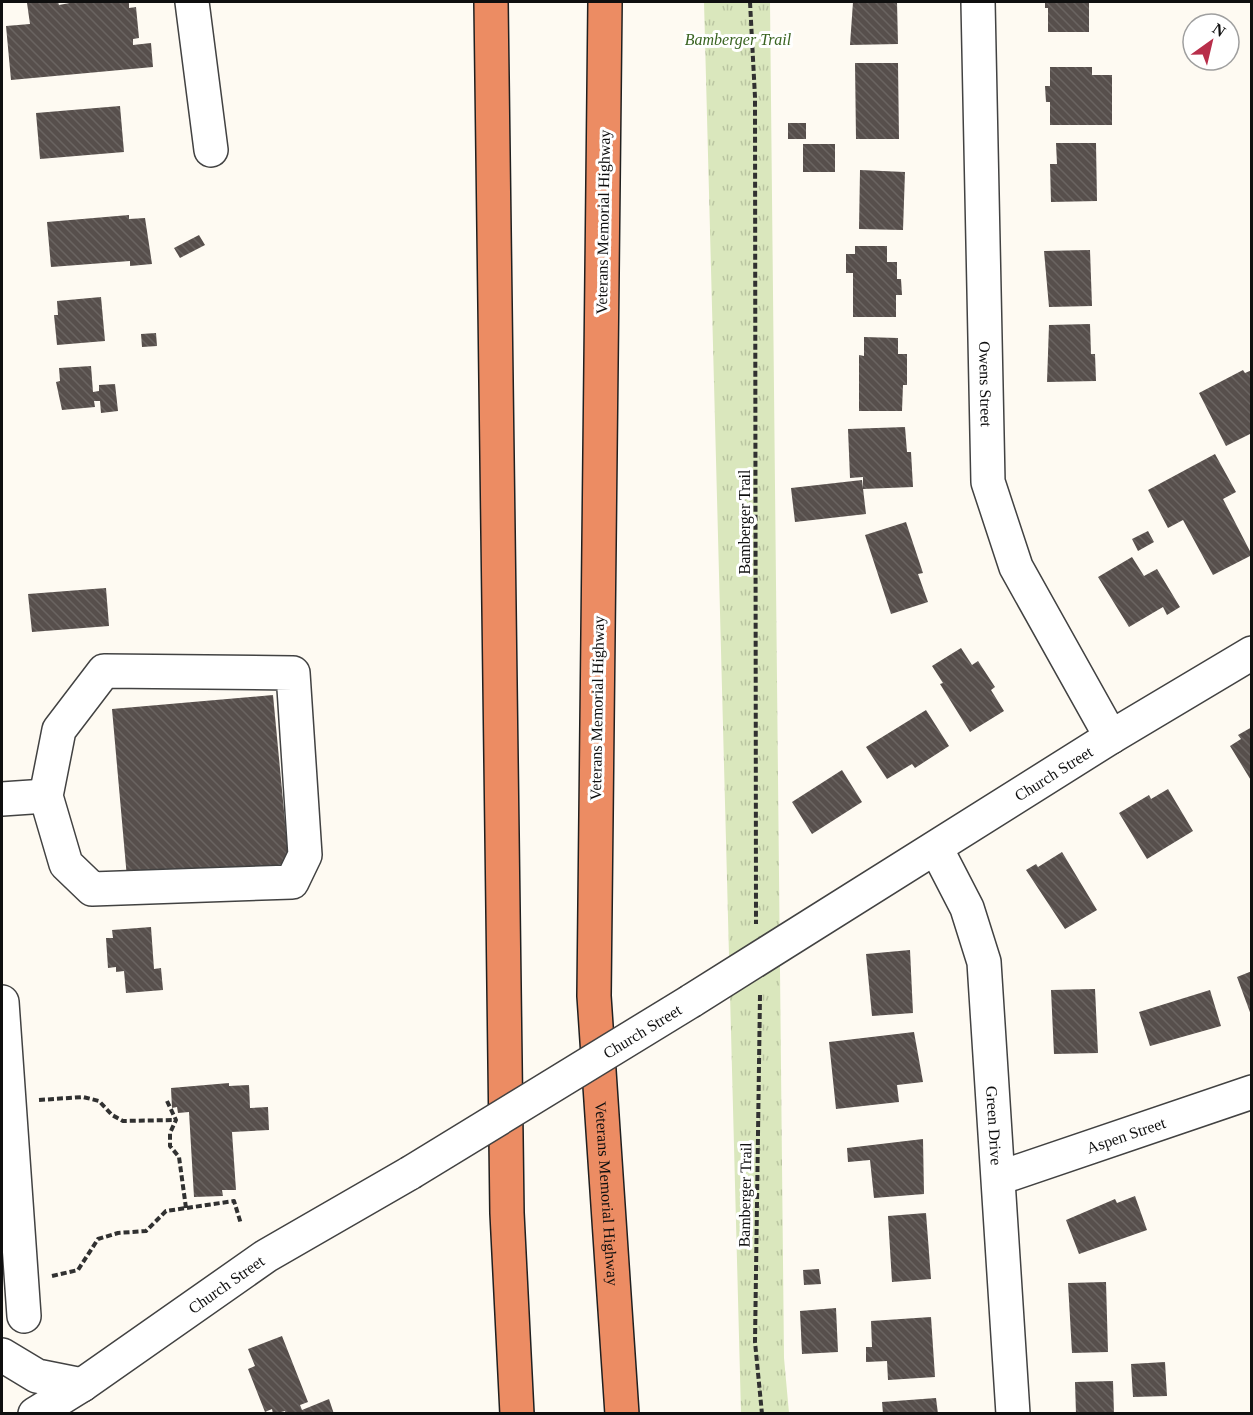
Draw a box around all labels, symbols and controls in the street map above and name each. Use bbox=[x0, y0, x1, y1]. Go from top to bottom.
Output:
north arrow bbox=[1181, 12, 1241, 72]
text: N bbox=[1210, 20, 1229, 41]
park label: Bamberger Trail bbox=[685, 31, 792, 49]
street label: Veterans Memorial Highway bbox=[593, 129, 614, 315]
street label: Owens Street bbox=[977, 341, 995, 428]
street label: Bamberger Trail bbox=[736, 469, 754, 575]
street label: Veterans Memorial Highway bbox=[587, 615, 608, 801]
street label: Church Street bbox=[1011, 742, 1096, 804]
street label: Church Street bbox=[600, 1000, 685, 1061]
street label: Green Drive bbox=[983, 1085, 1006, 1166]
street label: Veterans Memorial Highway bbox=[593, 1101, 622, 1286]
street label: Aspen Street bbox=[1084, 1113, 1168, 1156]
street label: Bamberger Trail bbox=[736, 1142, 755, 1248]
street label: Church Street bbox=[185, 1251, 267, 1316]

